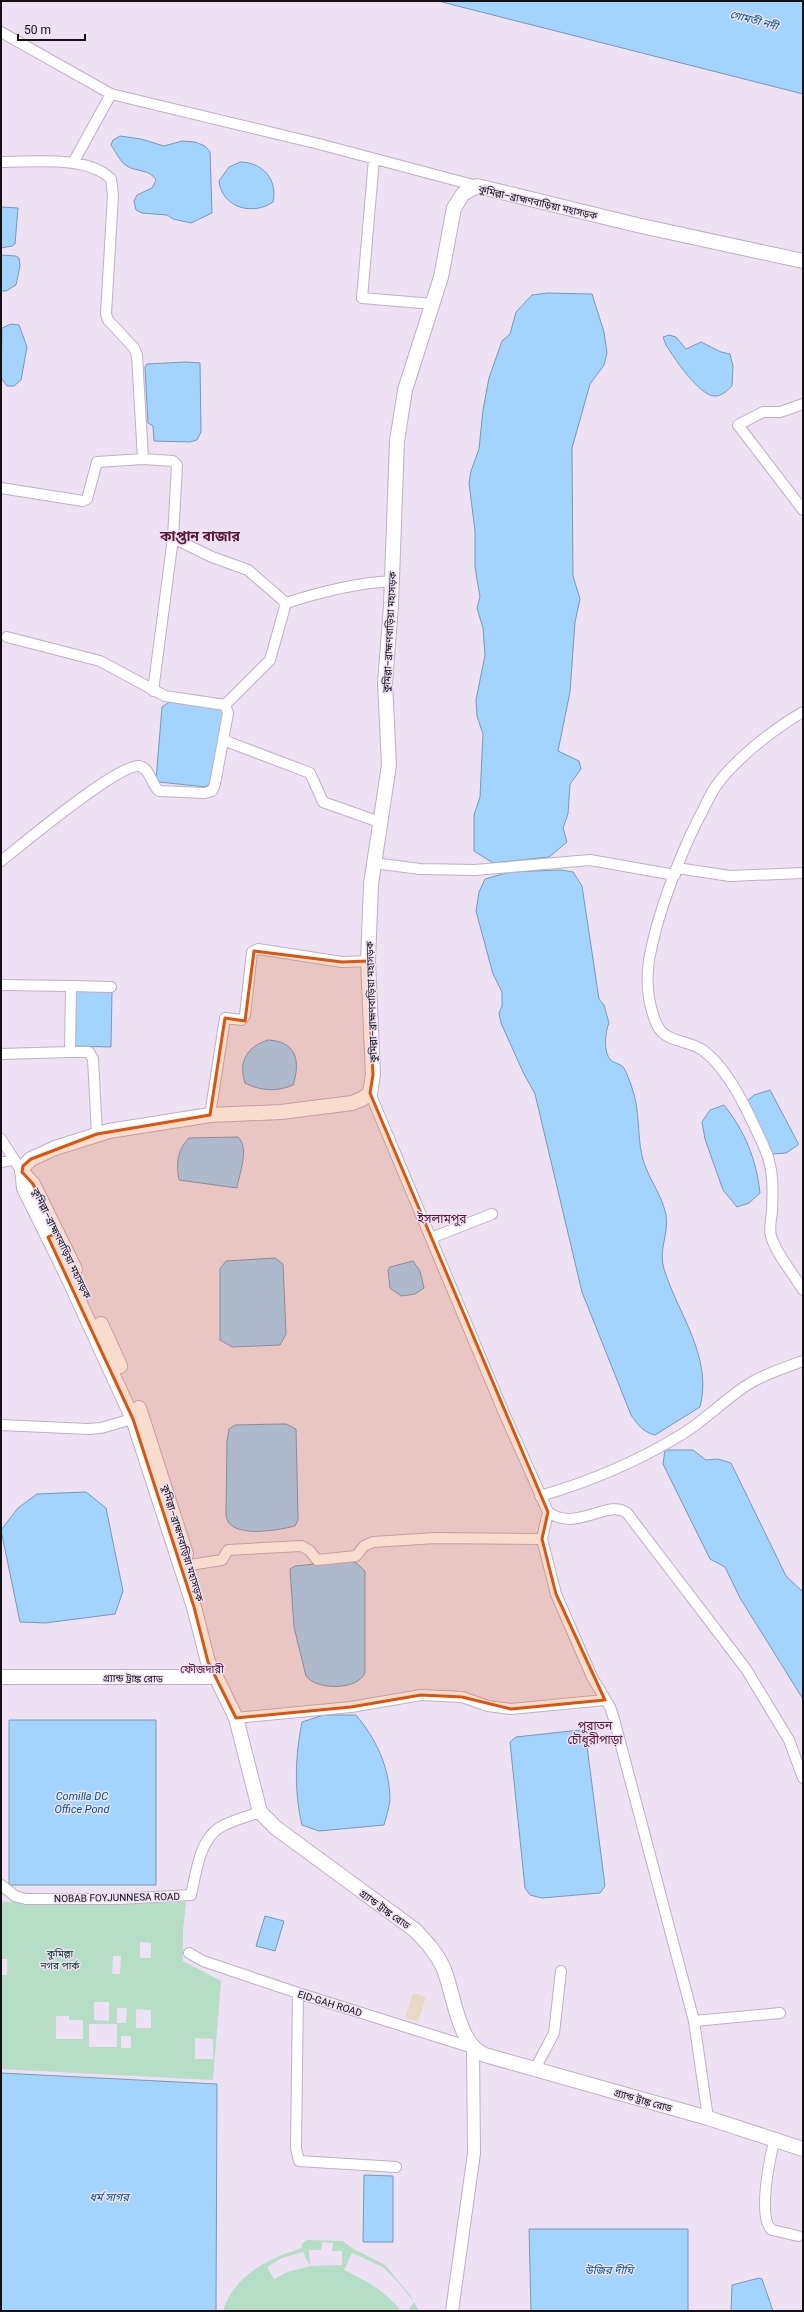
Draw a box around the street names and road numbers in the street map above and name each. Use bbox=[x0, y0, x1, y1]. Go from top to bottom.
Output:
street label: কুমিল্লা–ব্রাহ্মণবাড়িয়া মহাসড়ক bbox=[476, 183, 599, 223]
street label: কুমিল্লা–ব্রাহ্মণবাড়িয়া মহাসড়ক bbox=[381, 570, 399, 694]
street label: কুমিল্লা–ব্রাহ্মণবাড়িয়া মহাসড়ক bbox=[364, 940, 380, 1064]
street label: কুমিল্লা–ব্রাহ্মণবাড়িয়া মহাসড়ক bbox=[29, 1185, 94, 1301]
street label: কুমিল্লা–ব্রাহ্মণবাড়িয়া মহাসড়ক bbox=[158, 1483, 206, 1604]
street label: গ্র্যান্ড ট্রাঙ্ক রোড bbox=[103, 1672, 164, 1685]
street label: গ্র্যান্ড ট্রাঙ্ক রোড bbox=[357, 1887, 413, 1932]
street label: NOBAB FOYJUNNESA ROAD bbox=[54, 1891, 180, 1904]
street label: EID-GAH ROAD bbox=[296, 1988, 363, 2018]
street label: গ্র্যান্ড ট্রাঙ্ক রোড bbox=[613, 2087, 674, 2115]

